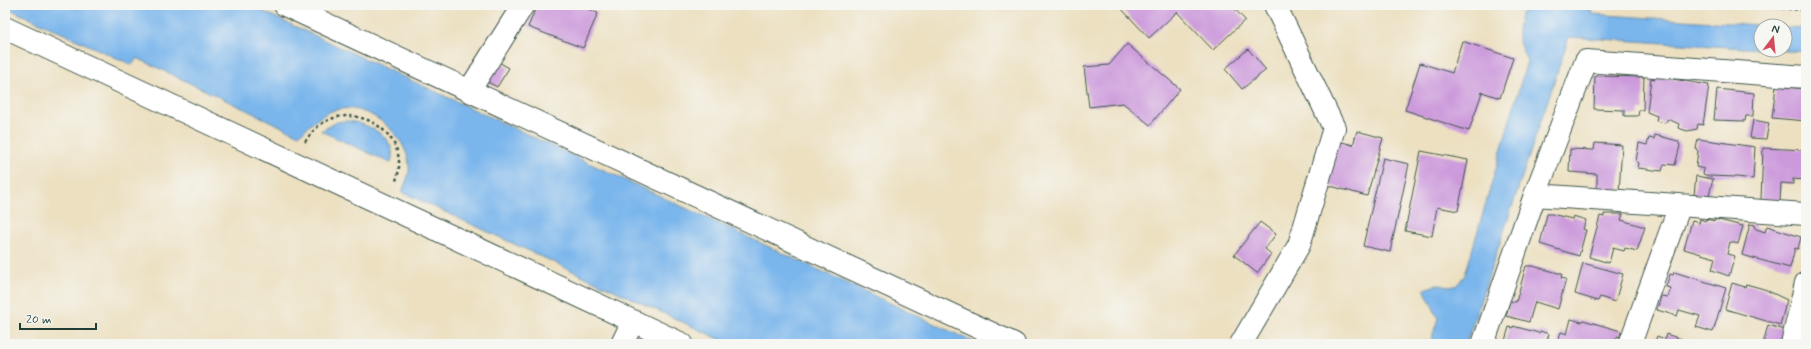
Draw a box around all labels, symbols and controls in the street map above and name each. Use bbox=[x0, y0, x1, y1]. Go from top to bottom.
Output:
north arrow bbox=[1753, 18, 1793, 58]
text: N bbox=[1770, 22, 1781, 37]
scale bar bbox=[20, 305, 96, 331]
text: 20 m bbox=[26, 312, 52, 328]

